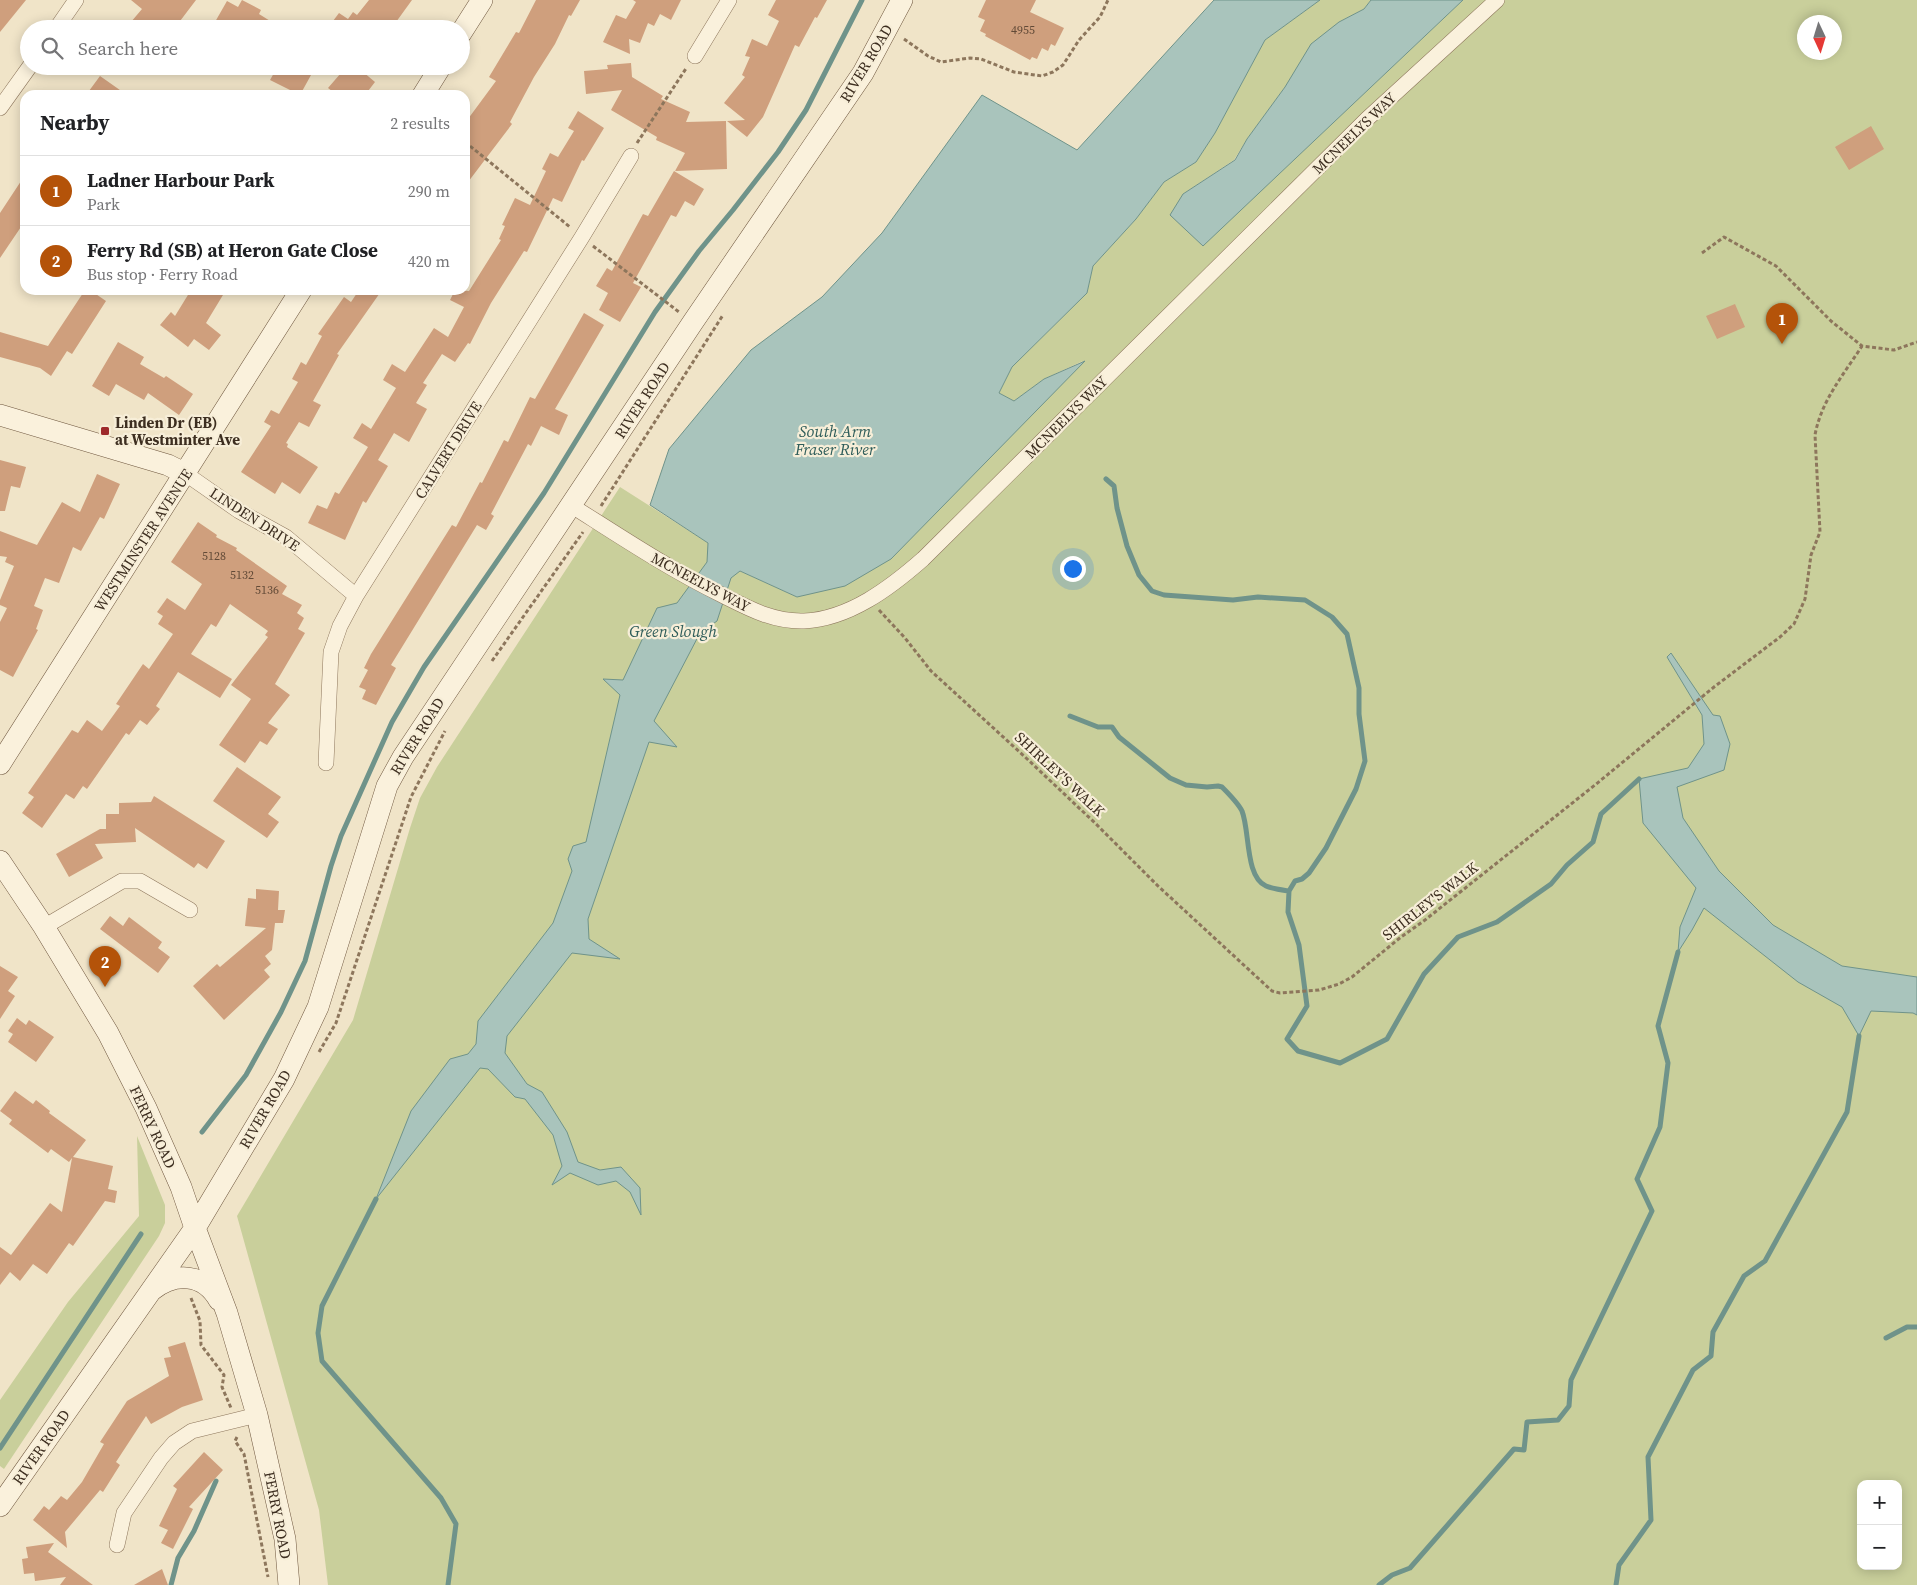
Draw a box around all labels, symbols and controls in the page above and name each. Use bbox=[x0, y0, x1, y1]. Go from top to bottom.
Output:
north arrow bbox=[1797, 15, 1842, 60]
search box bbox=[20, 20, 470, 75]
street label: RIVER ROAD bbox=[834, 20, 898, 106]
house number: 4955 bbox=[1011, 22, 1035, 38]
icon: search bbox=[38, 34, 66, 62]
text: Search here bbox=[78, 35, 178, 61]
street label: MCNEELYS WAY bbox=[1307, 87, 1401, 179]
text: Nearby bbox=[40, 108, 110, 137]
text: 2 results bbox=[390, 112, 450, 134]
text: Ladner Harbour Park bbox=[87, 167, 274, 193]
text: 1 bbox=[52, 180, 60, 202]
text: 290 m bbox=[408, 180, 450, 202]
text: Park bbox=[87, 193, 120, 215]
text: Ferry Rd (SB) at Heron Gate Close bbox=[87, 237, 378, 263]
text: 2 bbox=[52, 250, 60, 272]
text: 420 m bbox=[408, 250, 450, 272]
text: Bus stop · Ferry Road bbox=[87, 263, 238, 285]
pin: 1 bbox=[1766, 303, 1798, 344]
street label: RIVER ROAD bbox=[609, 358, 675, 442]
street label: MCNEELYS WAY bbox=[1020, 371, 1112, 463]
street label: CALVERT DRIVE bbox=[409, 397, 487, 503]
place label: Linden Dr (EB) at Westminter Ave bbox=[115, 412, 240, 450]
water label: South Arm Fraser River bbox=[794, 420, 876, 460]
marker: Linden Dr (EB) at Westminter Ave bbox=[99, 425, 111, 437]
street label: WESTMINSTER AVENUE bbox=[89, 464, 197, 616]
street label: LINDEN DRIVE bbox=[206, 482, 304, 556]
street label: MCNEELYS WAY bbox=[648, 547, 755, 617]
house number: 5128 bbox=[202, 548, 226, 564]
your location bbox=[1060, 556, 1086, 582]
house number: 5132 bbox=[230, 567, 254, 583]
house number: 5136 bbox=[255, 582, 279, 598]
water label: Green Slough bbox=[629, 620, 717, 642]
street label: RIVER ROAD bbox=[385, 693, 449, 779]
street label: SHIRLEY'S WALK bbox=[1010, 727, 1110, 821]
street label: SHIRLEY'S WALK bbox=[1378, 857, 1482, 945]
pin: 2 bbox=[89, 946, 121, 987]
street label: RIVER ROAD bbox=[234, 1066, 296, 1152]
street label: FERRY ROAD bbox=[125, 1082, 181, 1172]
street label: RIVER ROAD bbox=[7, 1405, 75, 1489]
street label: FERRY ROAD bbox=[259, 1469, 297, 1561]
map controls bbox=[1857, 1480, 1902, 1570]
button: + bbox=[1857, 1480, 1902, 1525]
button: − bbox=[1857, 1525, 1902, 1570]

